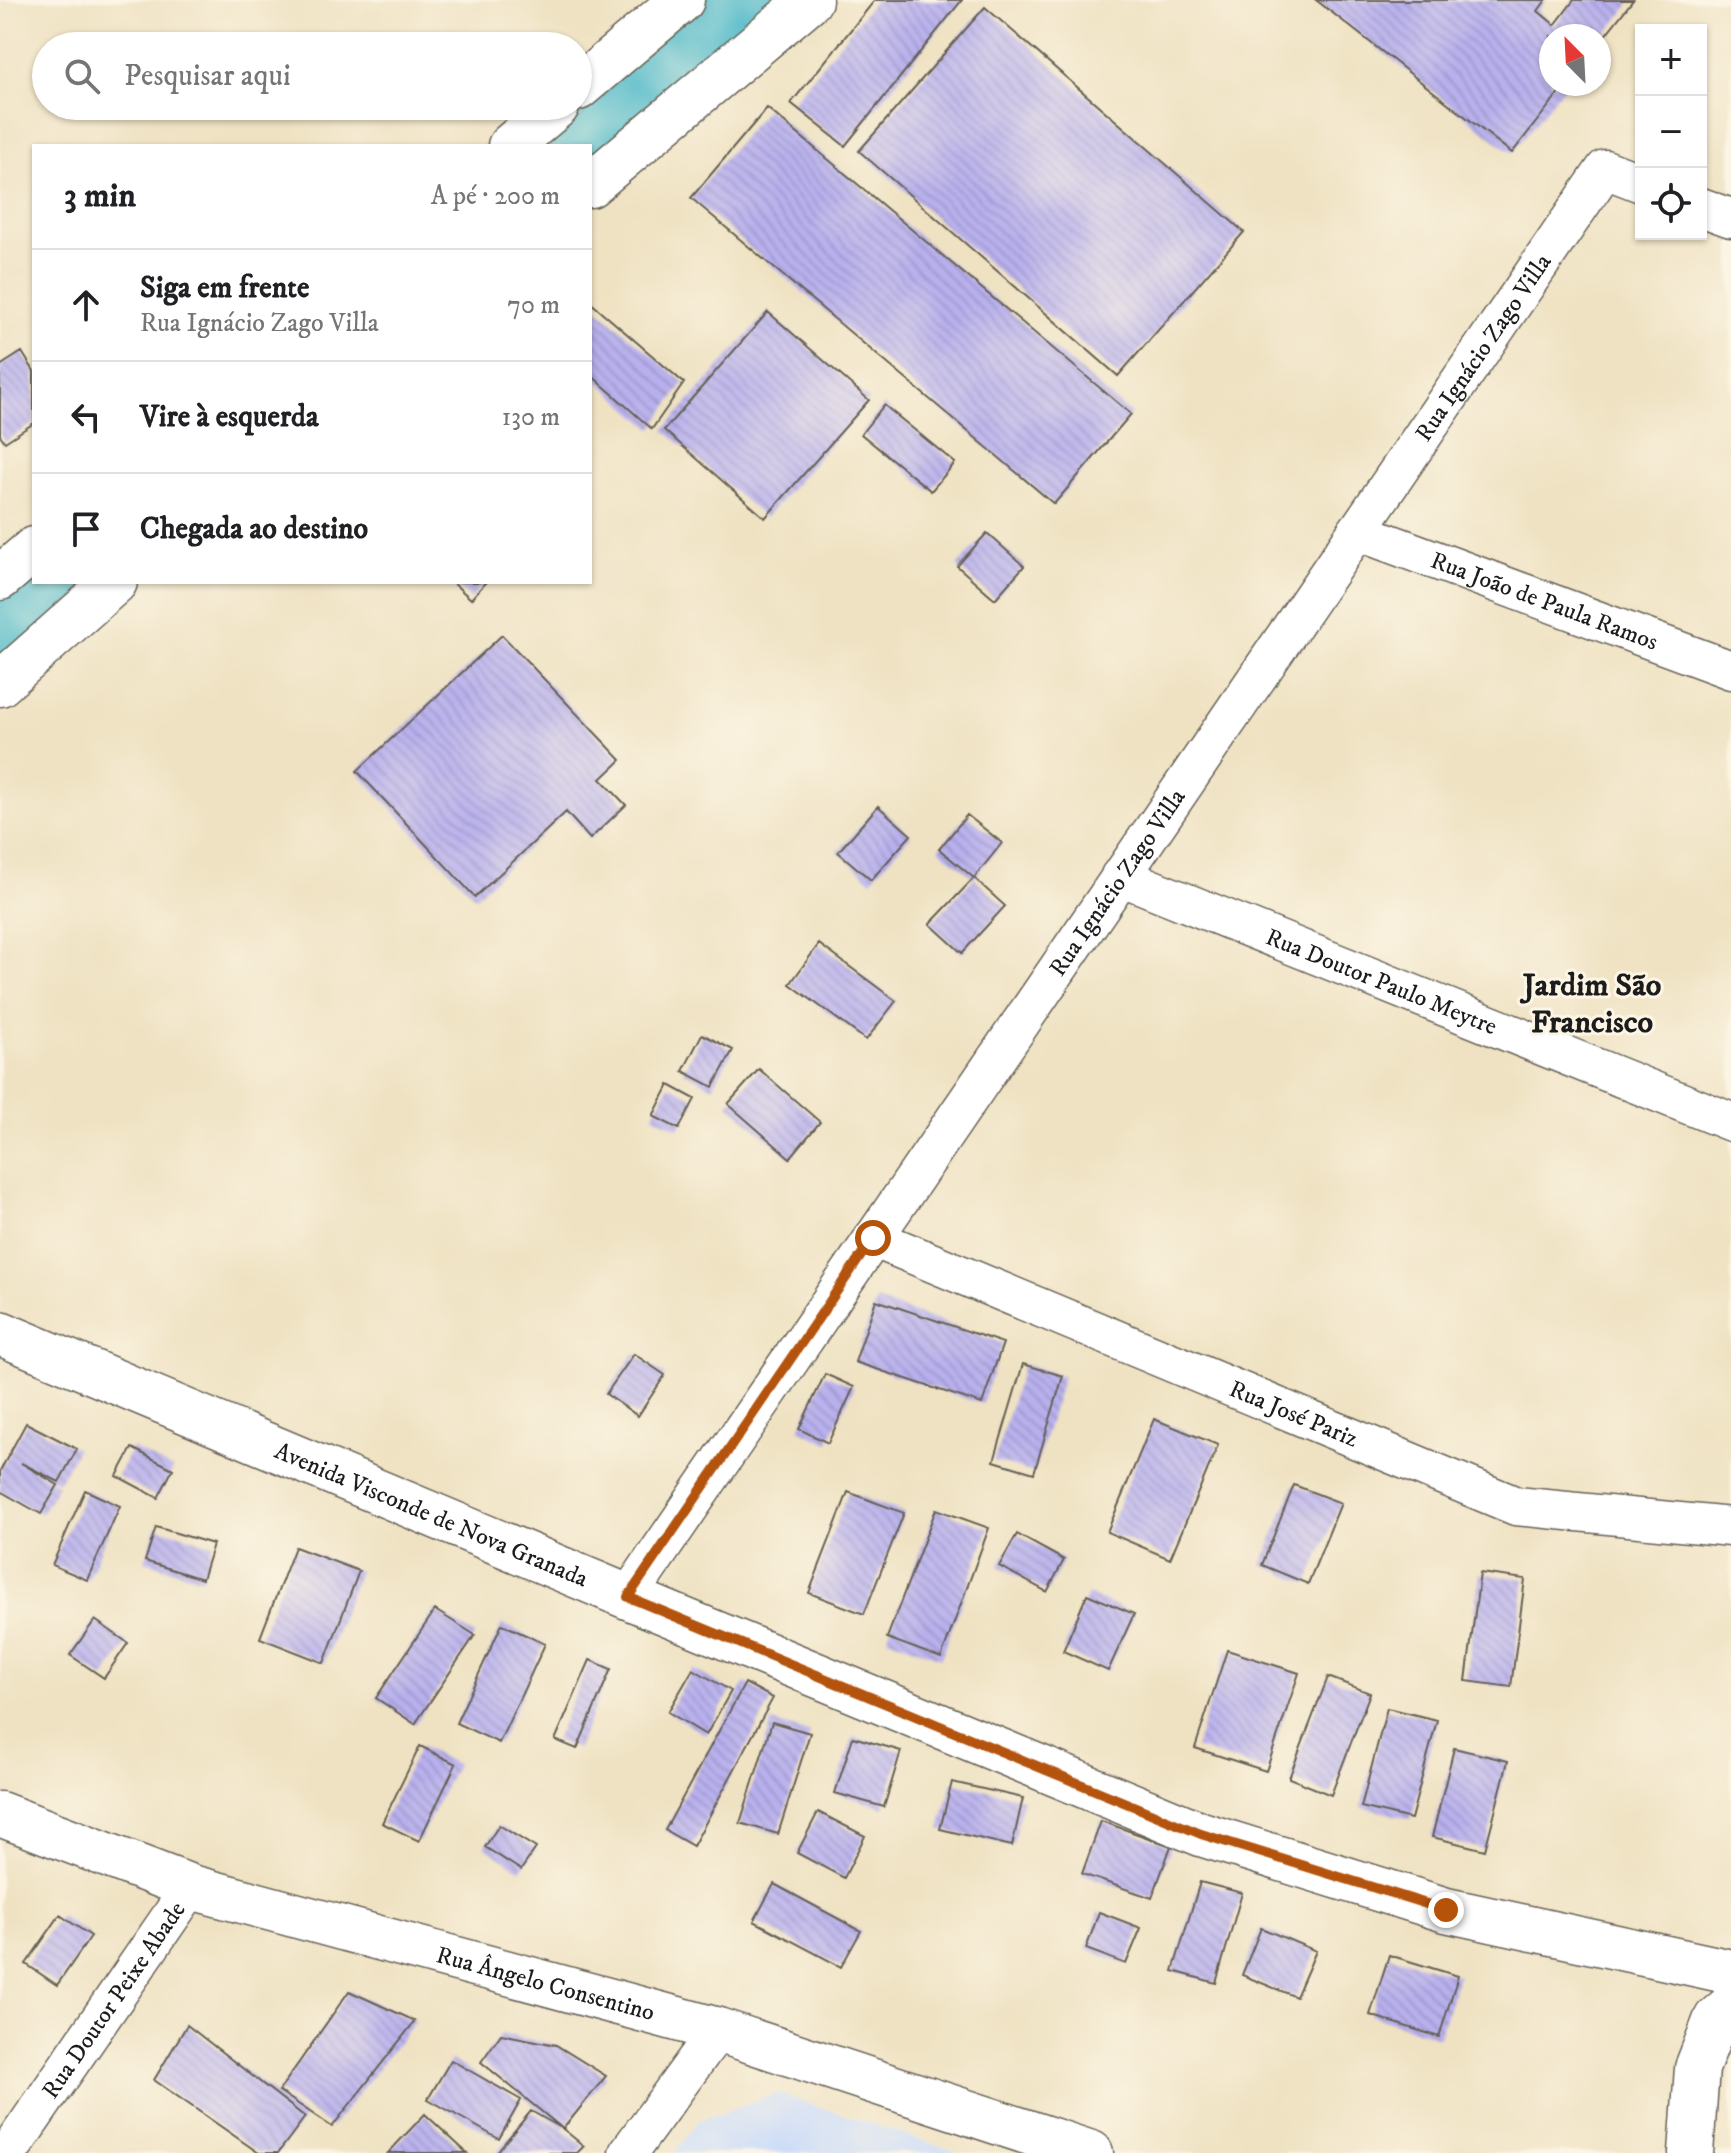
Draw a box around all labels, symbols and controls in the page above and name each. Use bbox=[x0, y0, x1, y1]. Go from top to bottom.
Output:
north arrow bbox=[1539, 24, 1611, 96]
map controls bbox=[1635, 24, 1707, 240]
button: + bbox=[1635, 24, 1707, 96]
search box bbox=[32, 32, 592, 120]
icon: search bbox=[60, 54, 104, 98]
text: Pesquisar aqui bbox=[124, 58, 291, 95]
button: − bbox=[1635, 96, 1707, 168]
button: locate bbox=[1635, 168, 1707, 240]
text: 3 min bbox=[64, 175, 136, 217]
text: A pé · 200 m bbox=[431, 180, 560, 213]
street label: Rua Ignácio Zago Villa bbox=[1409, 248, 1559, 448]
text: Siga em frente bbox=[140, 270, 309, 307]
icon: ahead bbox=[64, 283, 108, 327]
text: 70 m bbox=[507, 289, 560, 322]
text: Rua Ignácio Zago Villa bbox=[140, 307, 379, 340]
icon: left bbox=[64, 395, 108, 439]
text: Vire à esquerda bbox=[140, 399, 319, 436]
text: 130 m bbox=[502, 401, 560, 434]
icon: arrive bbox=[64, 507, 108, 551]
text: Chegada ao destino bbox=[140, 511, 368, 548]
street label: Rua João de Paula Ramos bbox=[1426, 546, 1662, 657]
street label: Rua Ignácio Zago Villa bbox=[1043, 783, 1193, 982]
street label: Rua Doutor Paulo Meytre bbox=[1261, 922, 1501, 1042]
district label: Jardim São Francisco bbox=[1520, 966, 1661, 1043]
route start bbox=[855, 1220, 891, 1256]
street label: Rua José Pariz bbox=[1225, 1374, 1363, 1455]
street label: Avenida Visconde de Nova Granada bbox=[270, 1436, 593, 1595]
route end bbox=[1428, 1892, 1464, 1928]
street label: Rua Doutor Peixe Abade bbox=[36, 1896, 193, 2105]
street label: Rua Ângelo Consentino bbox=[433, 1940, 658, 2028]

